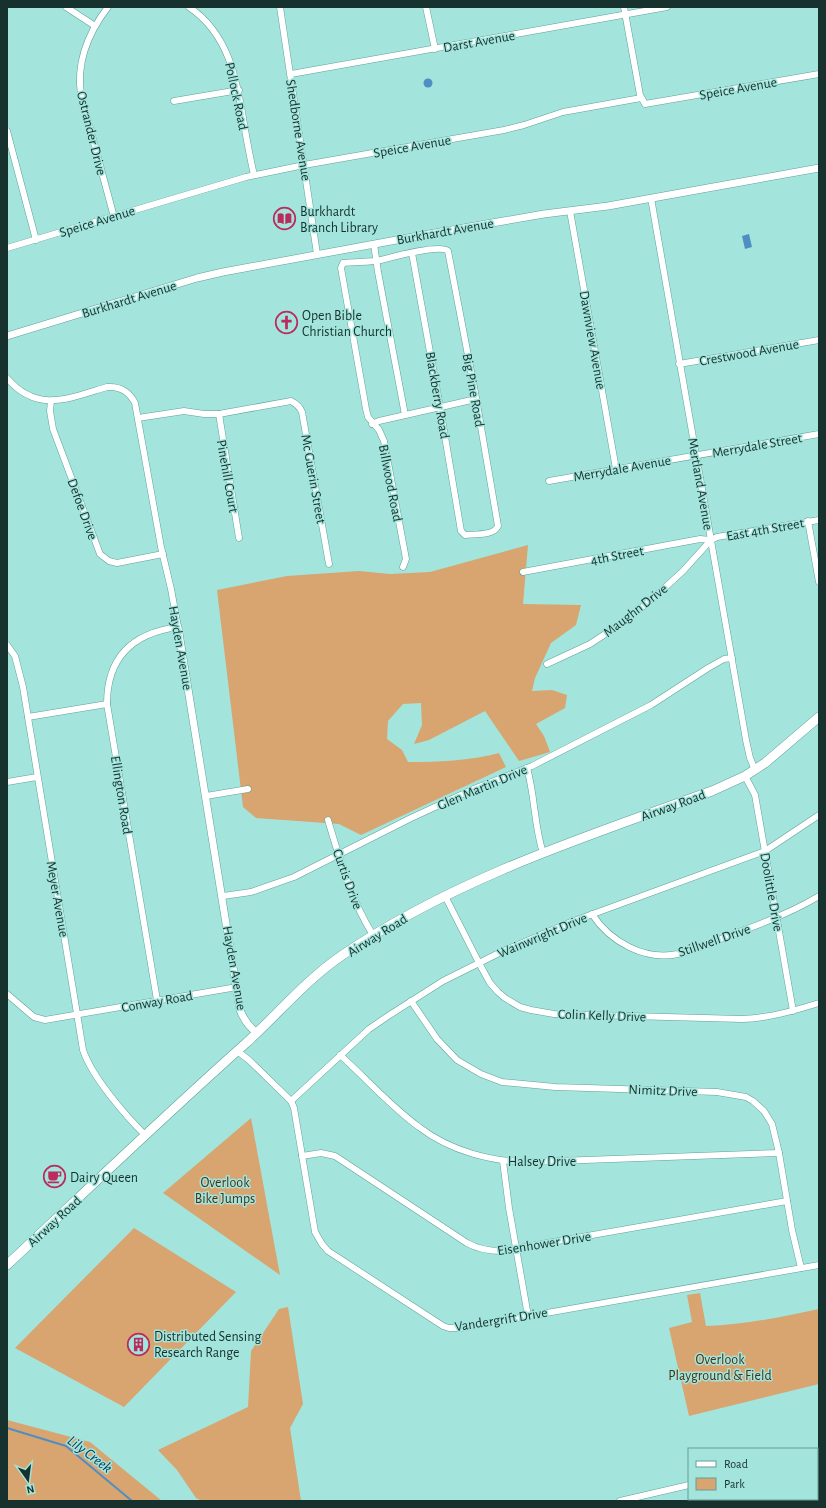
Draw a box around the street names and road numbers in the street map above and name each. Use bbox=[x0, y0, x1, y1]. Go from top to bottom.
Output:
street label: Darst Avenue bbox=[442, 29, 516, 55]
street label: Pollock Road bbox=[222, 61, 250, 132]
street label: Speice Avenue bbox=[698, 75, 778, 103]
street label: Shedborne Avenue bbox=[283, 78, 313, 182]
street label: Ostrander Drive bbox=[74, 90, 108, 177]
street label: Speice Avenue bbox=[372, 133, 452, 161]
street label: Speice Avenue bbox=[58, 204, 137, 240]
street label: Burkhardt Avenue bbox=[396, 217, 495, 247]
street label: Burkhardt Avenue bbox=[80, 279, 178, 321]
street label: Dawnview Avenue bbox=[576, 290, 608, 391]
street label: Crestwood Avenue bbox=[698, 337, 800, 369]
street label: Blackberry Road bbox=[422, 351, 452, 440]
street label: Big Pine Road bbox=[460, 352, 486, 428]
street label: Merrydale Street bbox=[711, 431, 804, 461]
street label: Mc Guerin Street bbox=[298, 433, 328, 526]
street label: Mertland Avenue bbox=[685, 437, 715, 531]
street label: Pinehill Court bbox=[214, 438, 240, 514]
street label: Billwood Road bbox=[376, 443, 404, 523]
street label: Merrydale Avenue bbox=[572, 453, 672, 484]
street label: Defoe Drive bbox=[64, 477, 100, 542]
street label: East 4th Street bbox=[725, 516, 806, 544]
street label: 4th Street bbox=[589, 544, 645, 568]
street label: Maughn Drive bbox=[601, 582, 670, 640]
street label: Hayden Avenue bbox=[166, 605, 194, 691]
street label: Ellington Road bbox=[108, 755, 134, 835]
street label: Glen Martin Drive bbox=[435, 763, 529, 813]
street label: Airway Road bbox=[639, 788, 708, 824]
street label: Curtis Drive bbox=[330, 847, 364, 911]
street label: Doolittle Drive bbox=[757, 852, 785, 933]
street label: Meyer Avenue bbox=[43, 860, 71, 938]
street label: Wainwright Drive bbox=[496, 911, 589, 961]
street label: Airway Road bbox=[345, 912, 410, 960]
street label: Stillwell Drive bbox=[676, 922, 752, 960]
street label: Hayden Avenue bbox=[220, 925, 248, 1011]
street label: Conway Road bbox=[120, 989, 194, 1015]
street label: Colin Kelly Drive bbox=[558, 1007, 646, 1025]
street label: Nimitz Drive bbox=[628, 1083, 698, 1099]
street label: Halsey Drive bbox=[508, 1155, 576, 1169]
street label: Airway Road bbox=[25, 1193, 84, 1250]
street label: Eisenhower Drive bbox=[496, 1230, 592, 1258]
street label: Vandergrift Drive bbox=[454, 1306, 549, 1334]

